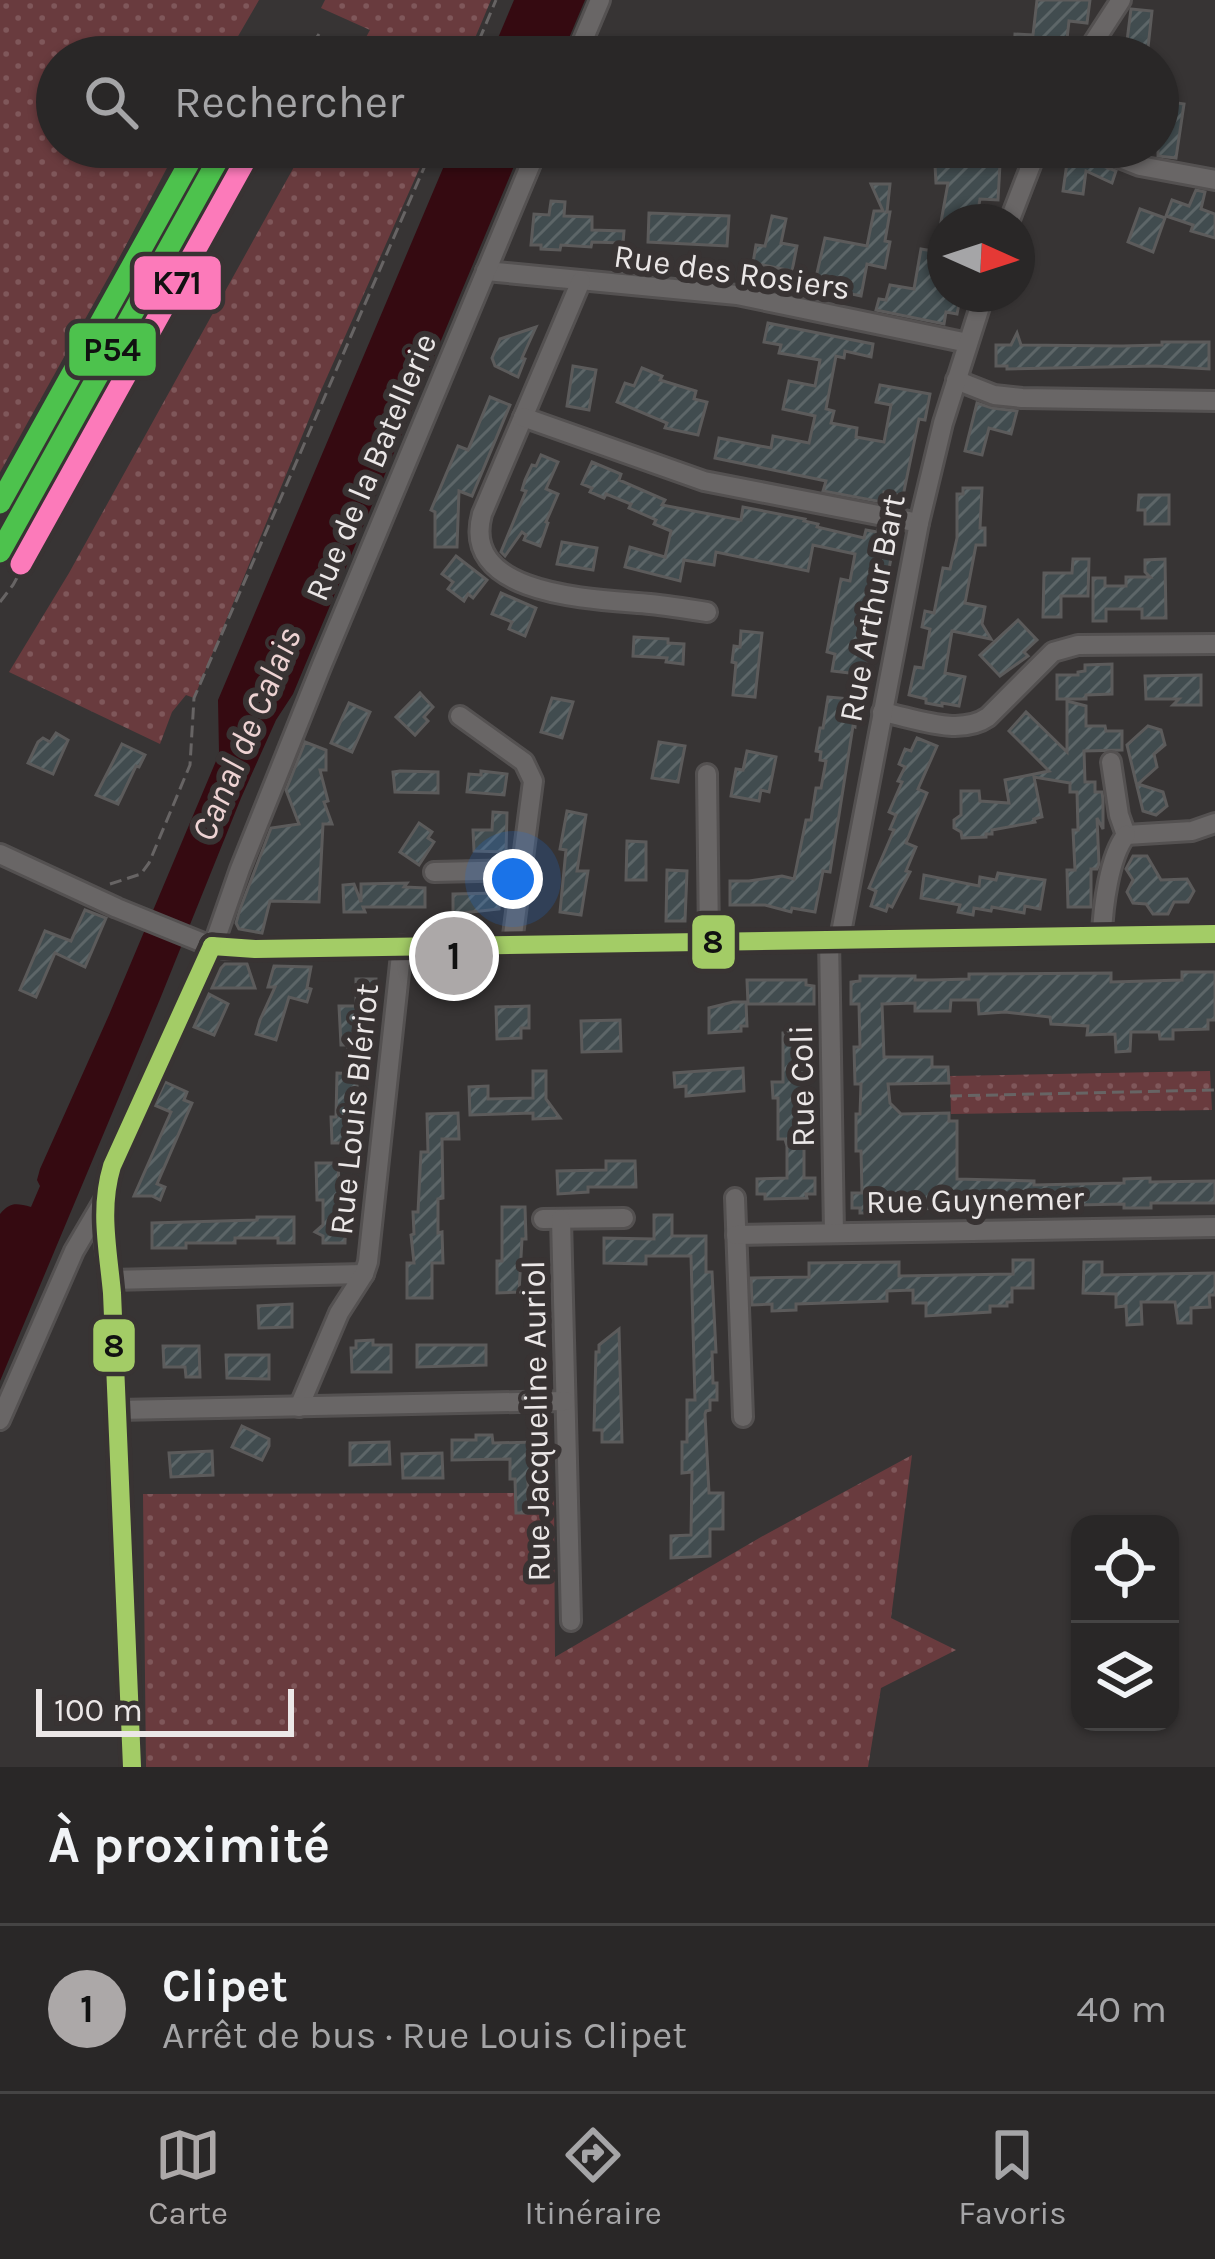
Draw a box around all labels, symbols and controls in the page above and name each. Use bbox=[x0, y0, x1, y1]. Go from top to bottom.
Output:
search box bbox=[36, 36, 1179, 168]
icon: search bbox=[78, 69, 144, 135]
text: Rechercher bbox=[174, 76, 404, 128]
north arrow bbox=[927, 204, 1035, 312]
street label: Rue des Rosiers bbox=[611, 237, 853, 307]
line badge: K71 bbox=[132, 254, 223, 312]
text: K71 bbox=[152, 264, 202, 302]
line badge: P54 bbox=[67, 321, 158, 378]
street label: Rue de la Batellerie bbox=[297, 328, 445, 606]
text: P54 bbox=[83, 331, 141, 369]
street label: Rue Arthur Bart bbox=[831, 491, 913, 725]
water label: Canal de Calais bbox=[182, 621, 310, 847]
your location bbox=[483, 849, 543, 909]
pin: 1 bbox=[415, 911, 493, 1001]
line badge: 8 bbox=[690, 913, 737, 971]
text: 8 bbox=[702, 923, 724, 961]
street label: Rue Louis Blériot bbox=[322, 982, 386, 1236]
street label: Rue Coli bbox=[782, 1025, 822, 1147]
street label: Rue Guynemer bbox=[866, 1179, 1084, 1221]
street label: Rue Jacqueline Auriol bbox=[514, 1260, 558, 1582]
line badge: 8 bbox=[91, 1317, 137, 1374]
text: 8 bbox=[103, 1327, 125, 1365]
map controls bbox=[1071, 1515, 1179, 1731]
button: locate bbox=[1071, 1515, 1179, 1623]
button: layers bbox=[1071, 1623, 1179, 1731]
scale bar bbox=[36, 1683, 294, 1736]
text: 100 m bbox=[54, 1691, 143, 1729]
text: À proximité bbox=[48, 1815, 330, 1875]
text: Clipet bbox=[162, 1960, 288, 2012]
text: 1 bbox=[80, 1986, 94, 2032]
text: 40 m bbox=[1076, 1986, 1167, 2032]
text: Arrêt de bus · Rue Louis Clipet bbox=[162, 2012, 687, 2058]
tab: Carte bbox=[148, 2122, 228, 2232]
tab: Itinéraire bbox=[525, 2122, 662, 2232]
tab: Favoris bbox=[958, 2122, 1067, 2232]

